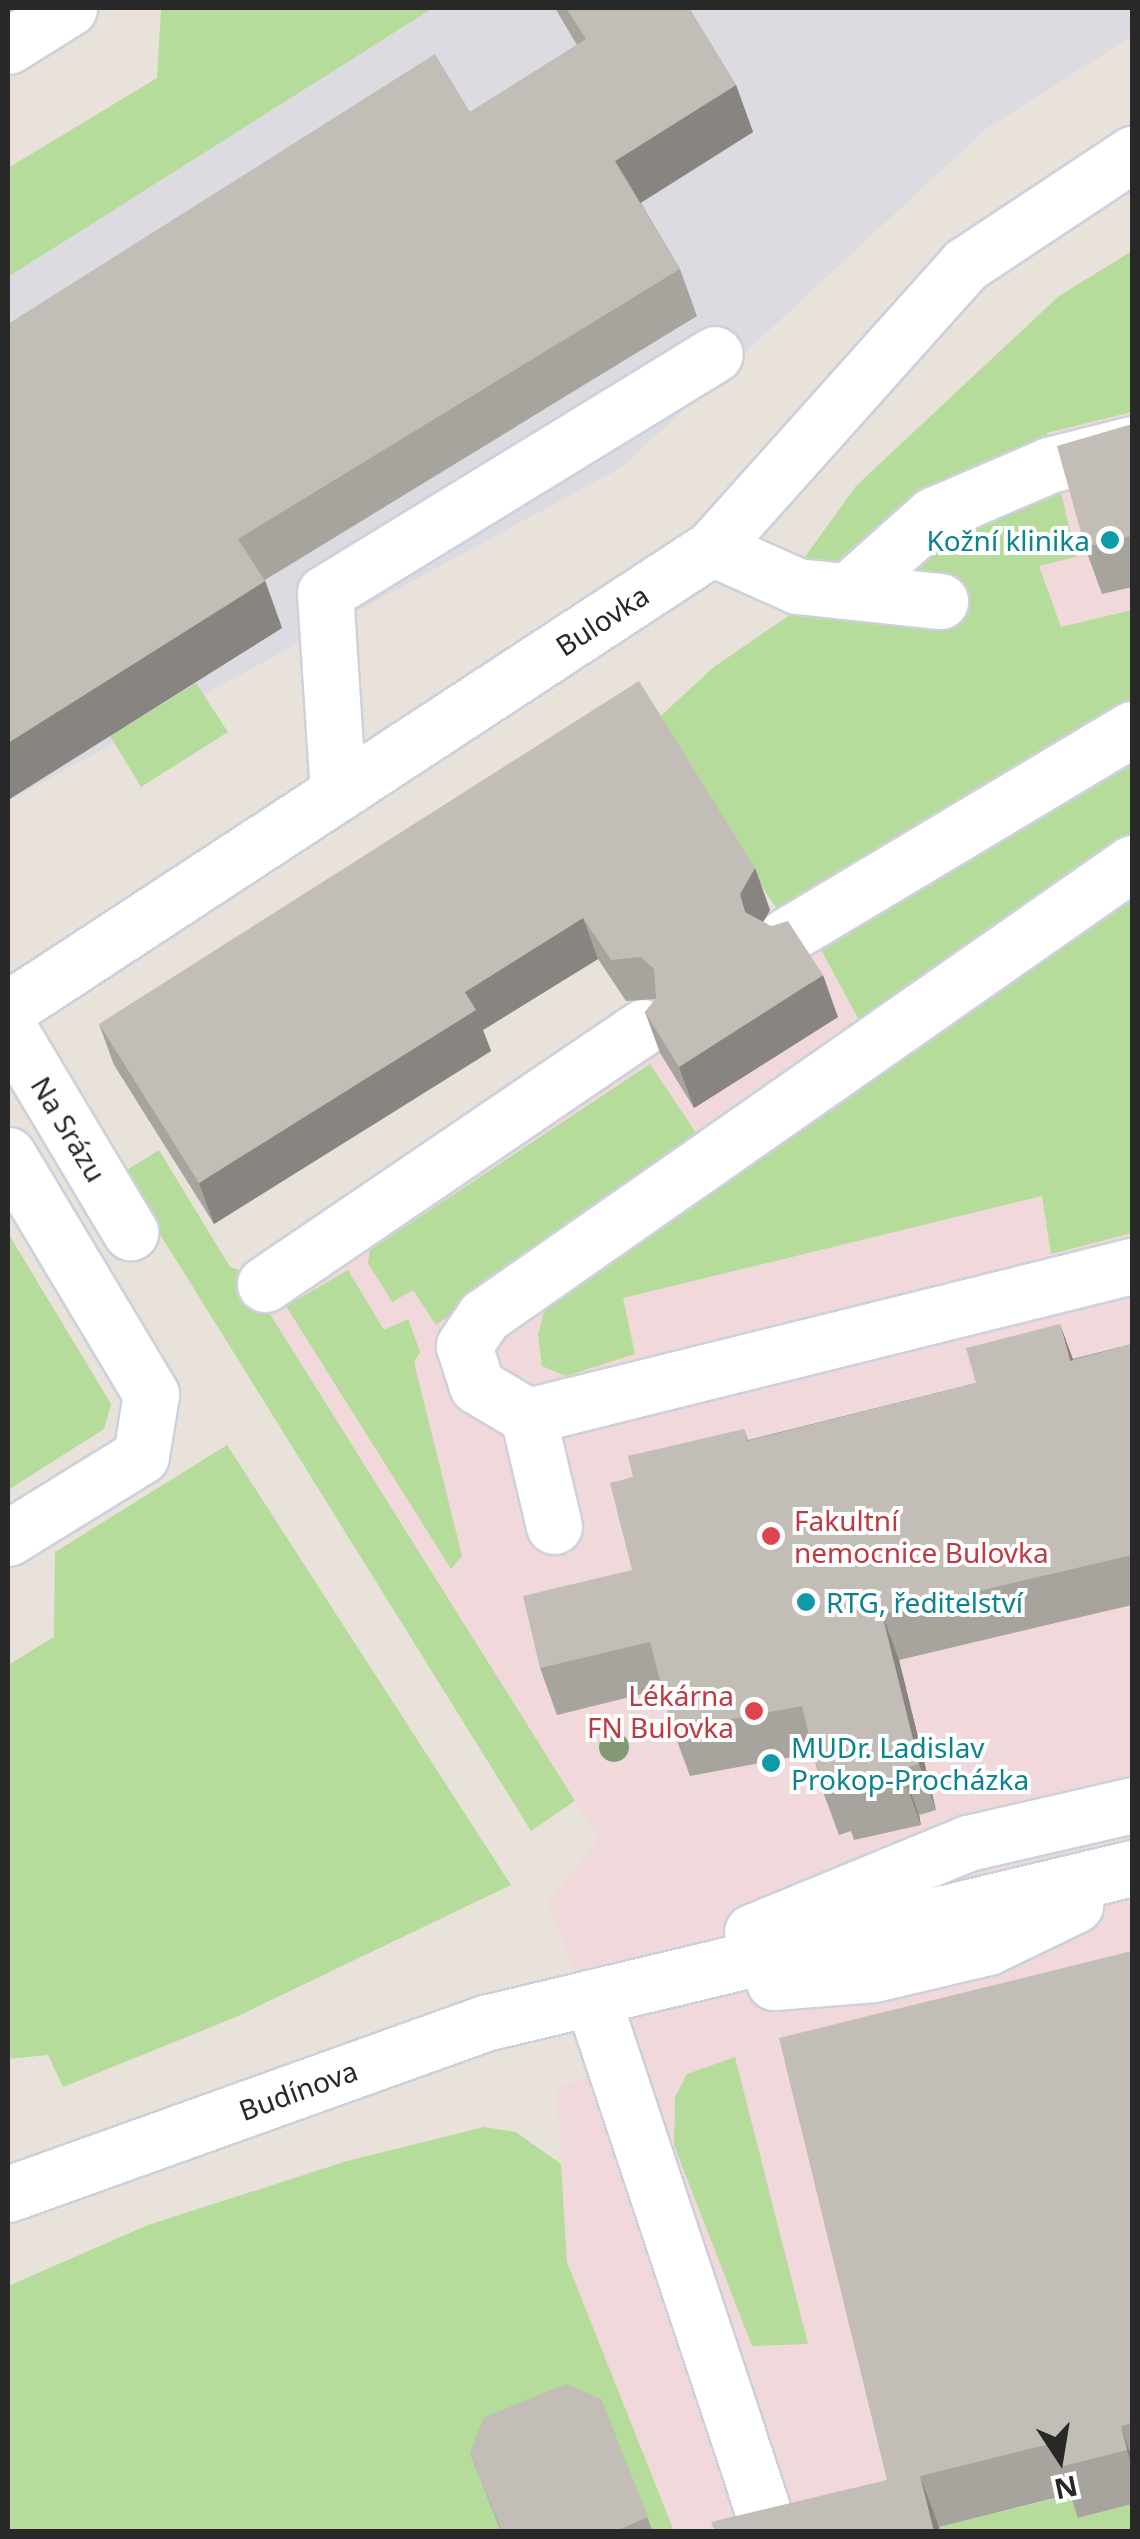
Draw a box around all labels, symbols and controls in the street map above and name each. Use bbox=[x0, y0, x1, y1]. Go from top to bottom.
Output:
place label: Kožní klinika bbox=[926, 523, 1090, 557]
marker: Kožní klinika bbox=[1099, 529, 1121, 551]
street label: Bulovka bbox=[549, 578, 655, 662]
street label: Na Srázu bbox=[25, 1070, 113, 1188]
place label: Fakultní nemocnice Bulovka bbox=[794, 1503, 1049, 1569]
marker: Fakultní nemocnice Bulovka bbox=[758, 1523, 784, 1549]
place label: RTG, ředitelství bbox=[826, 1585, 1023, 1619]
marker: RTG, ředitelství bbox=[795, 1591, 817, 1613]
place label: Lékárna FN Bulovka bbox=[587, 1678, 734, 1744]
marker: Lékárna FN Bulovka bbox=[743, 1700, 765, 1722]
place label: MUDr. Ladislav Prokop-Procházka bbox=[791, 1730, 1029, 1796]
marker: MUDr. Ladislav Prokop-Procházka bbox=[760, 1752, 782, 1774]
street label: Budínova bbox=[234, 2053, 362, 2127]
north arrow bbox=[1010, 2409, 1110, 2509]
text: N bbox=[1051, 2467, 1081, 2509]

